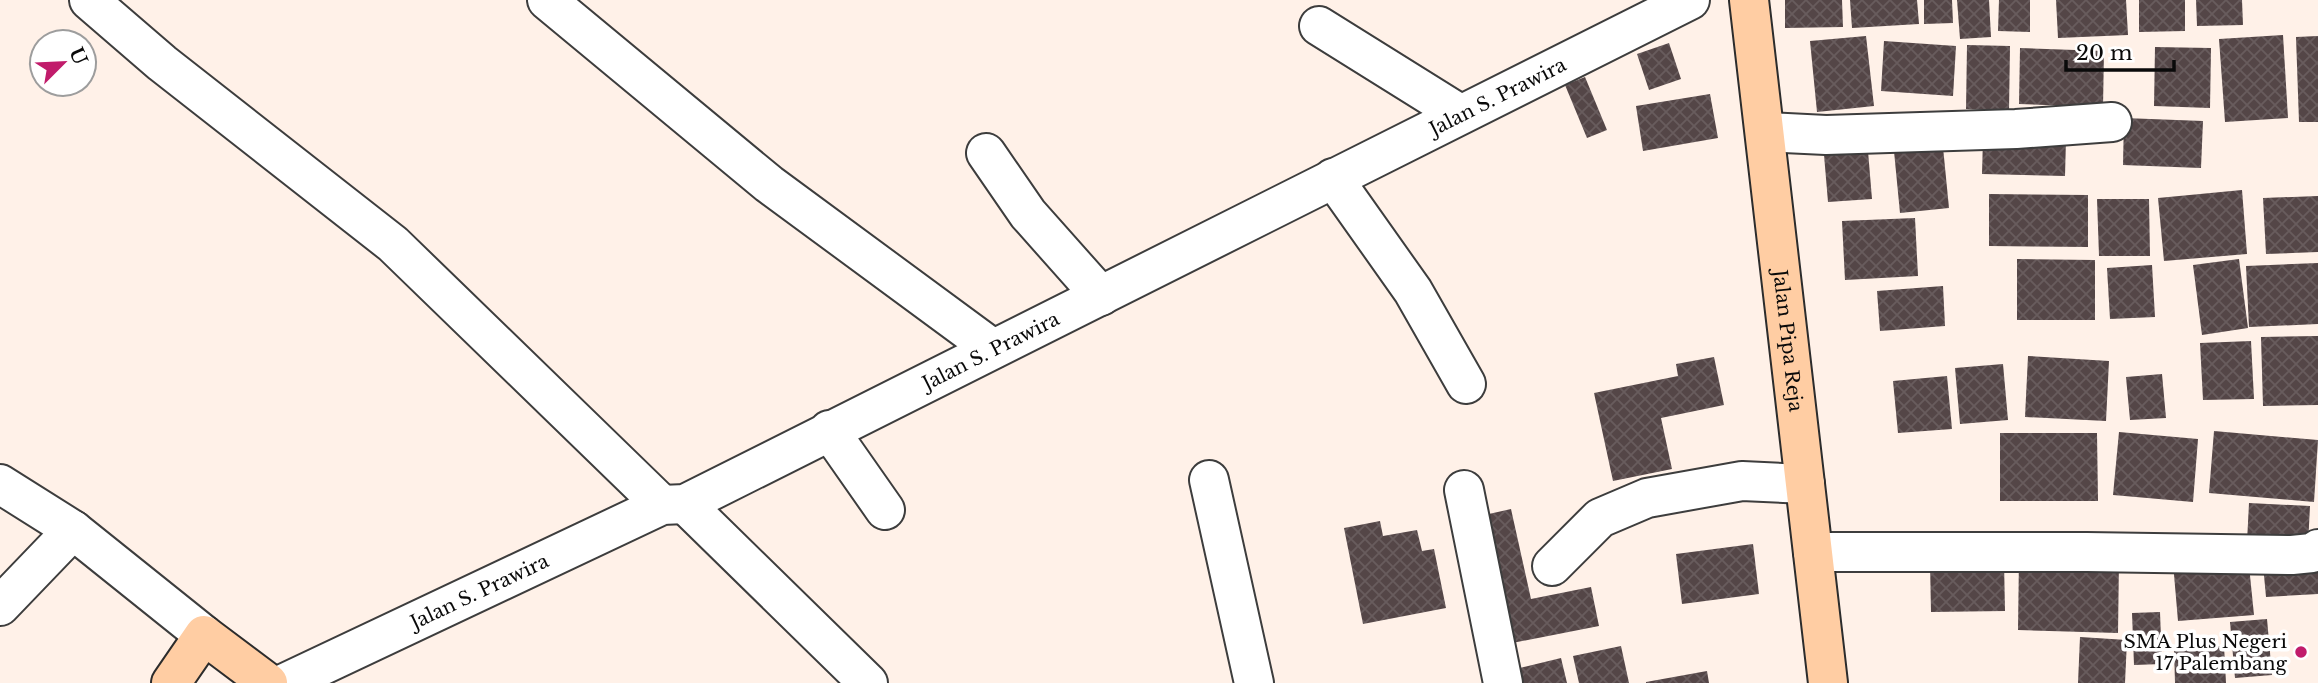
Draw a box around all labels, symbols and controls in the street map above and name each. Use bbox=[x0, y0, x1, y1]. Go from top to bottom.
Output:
north arrow bbox=[28, 28, 98, 98]
scale bar bbox=[2066, 28, 2174, 72]
text: 20 m bbox=[2076, 40, 2133, 66]
text: U bbox=[64, 44, 92, 69]
street label: Jalan S. Prawira bbox=[1423, 52, 1570, 142]
street label: Jalan Pipa Reja bbox=[1768, 265, 1808, 414]
street label: Jalan S. Prawira bbox=[916, 307, 1063, 396]
street label: Jalan S. Prawira bbox=[404, 549, 553, 635]
place label: SMA Plus Negeri 17 Palembang bbox=[2123, 630, 2288, 675]
marker: SMA Plus Negeri 17 Palembang bbox=[2293, 644, 2309, 660]

